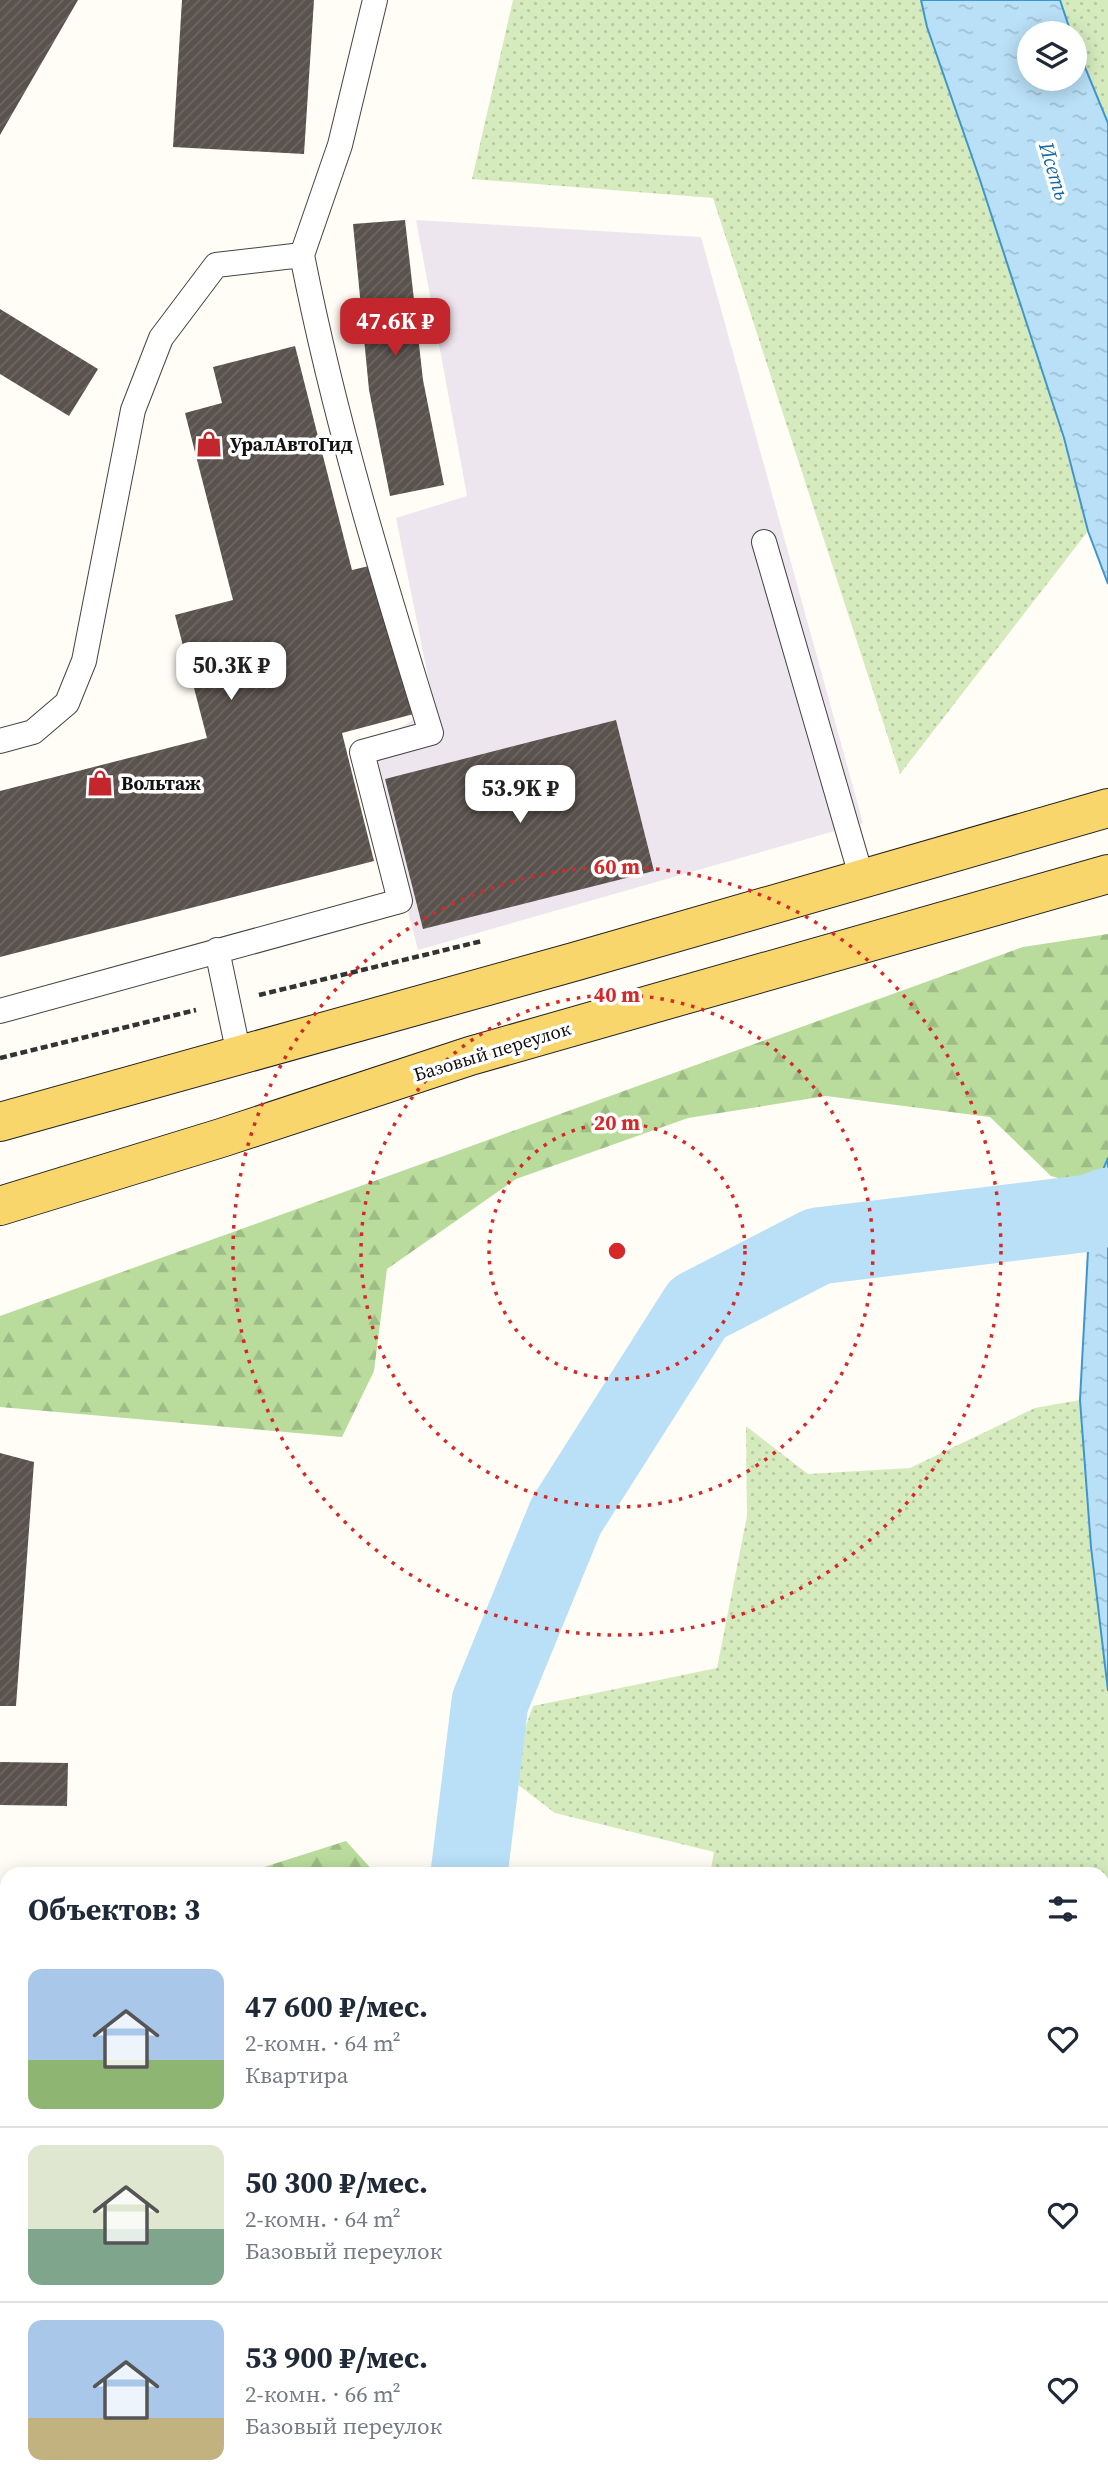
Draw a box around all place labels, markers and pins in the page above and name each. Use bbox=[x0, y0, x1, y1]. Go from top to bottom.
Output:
pin: 47.6K ₽ bbox=[330, 298, 460, 358]
shop icon: УралАвтоГид bbox=[194, 429, 224, 459]
place label: УралАвтоГид bbox=[230, 431, 353, 457]
pin: 50.3K ₽ bbox=[166, 642, 296, 702]
pin: 53.9K ₽ bbox=[455, 766, 585, 825]
shop icon: Вольтаж bbox=[85, 768, 115, 798]
place label: Вольтаж bbox=[121, 770, 201, 796]
centre of rings bbox=[605, 1239, 629, 1263]

